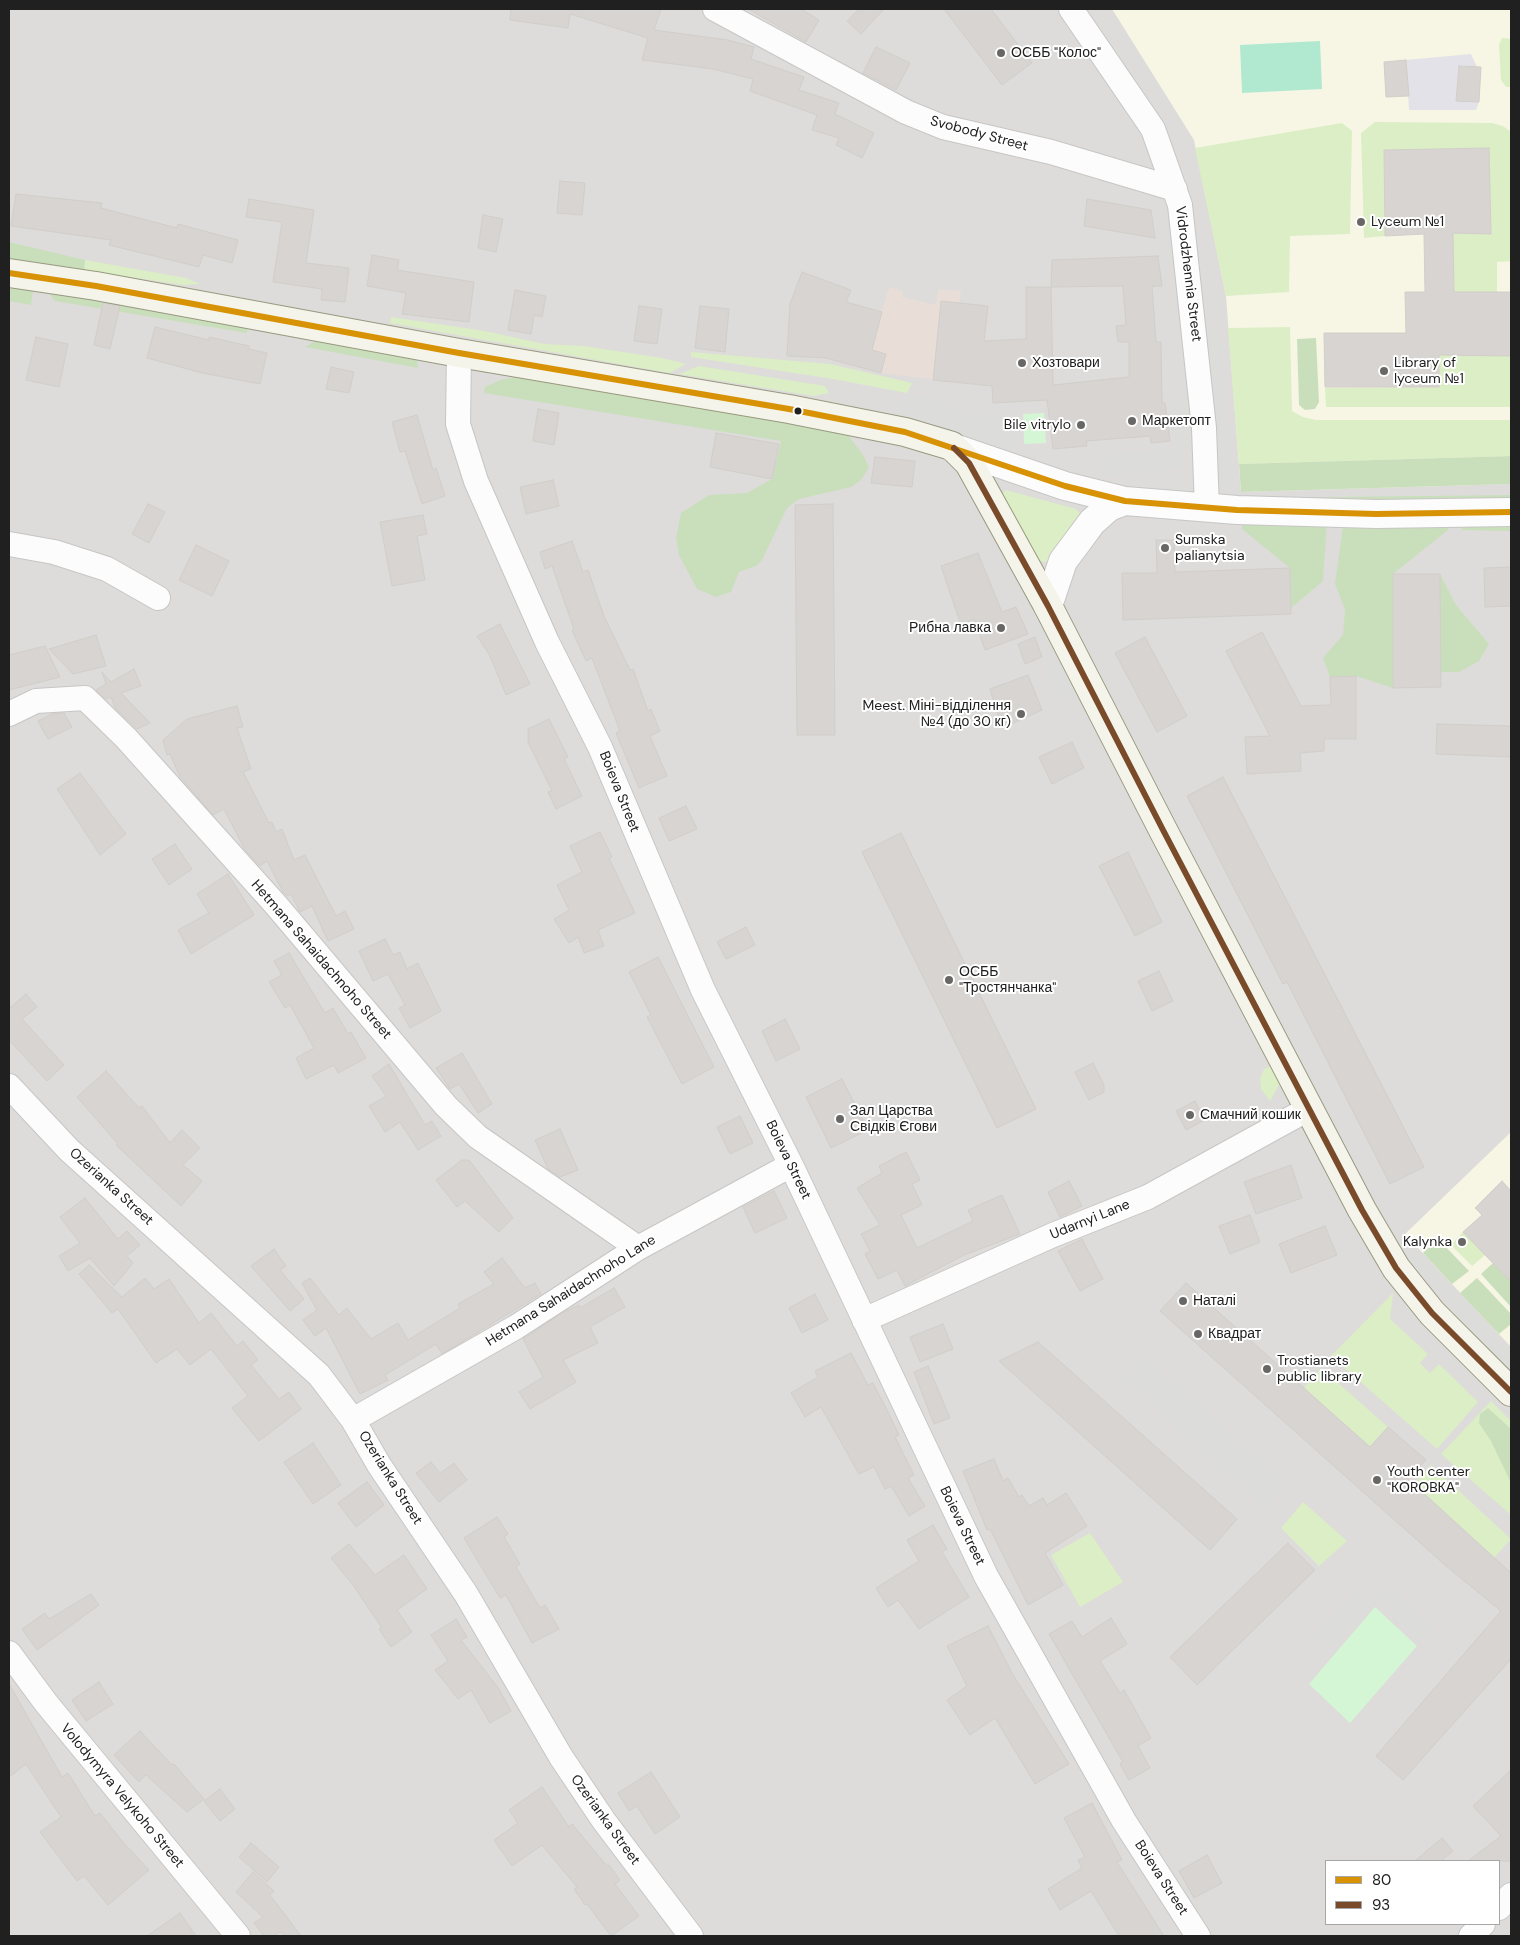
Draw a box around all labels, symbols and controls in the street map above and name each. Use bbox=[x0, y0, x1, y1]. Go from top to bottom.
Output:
place label: ОСББ "Колос" bbox=[1011, 45, 1101, 61]
marker: ОСББ "Колос" bbox=[995, 47, 1007, 59]
street label: Svobody Street bbox=[928, 113, 1030, 155]
street label: Vidrodzhennia Street bbox=[1171, 205, 1205, 343]
place label: Lyceum №1 bbox=[1371, 214, 1444, 230]
marker: Lyceum №1 bbox=[1355, 216, 1367, 228]
place label: Хозтовари bbox=[1032, 355, 1100, 371]
place label: Library of lyceum №1 bbox=[1394, 355, 1464, 388]
marker: Хозтовари bbox=[1016, 357, 1028, 369]
marker: Library of lyceum №1 bbox=[1378, 365, 1390, 377]
unlabelled marker bbox=[793, 406, 803, 416]
place label: Маркетопт bbox=[1142, 413, 1211, 429]
marker: Маркетопт bbox=[1126, 415, 1138, 427]
place label: Bile vitrylo bbox=[1004, 417, 1071, 433]
marker: Bile vitrylo bbox=[1075, 419, 1087, 431]
place label: Sumska palianytsia bbox=[1175, 532, 1245, 564]
marker: Sumska palianytsia bbox=[1159, 542, 1171, 554]
place label: Рибна лавка bbox=[909, 620, 991, 636]
marker: Рибна лавка bbox=[995, 622, 1007, 634]
place label: Meest. Міні-відділення №4 (до 30 кг) bbox=[862, 698, 1011, 730]
marker: Meest. Міні-відділення №4 (до 30 кг) bbox=[1015, 708, 1027, 720]
street label: Boieva Street bbox=[595, 749, 643, 835]
street label: Hetmana Sahaidachnoho Street bbox=[247, 877, 395, 1043]
place label: ОСББ "Тростянчанка" bbox=[959, 964, 1056, 996]
marker: ОСББ "Тростянчанка" bbox=[943, 974, 955, 986]
place label: Зал Царства Свідків Єгови bbox=[850, 1103, 937, 1136]
place label: Смачний кошик bbox=[1200, 1107, 1301, 1123]
marker: Смачний кошик bbox=[1184, 1109, 1196, 1121]
marker: Зал Царства Свідків Єгови bbox=[834, 1113, 846, 1125]
street label: Boieva Street bbox=[762, 1118, 814, 1202]
street label: Ozerianka Street bbox=[65, 1145, 157, 1229]
street label: Udarnyi Lane bbox=[1048, 1196, 1132, 1244]
street label: Hetmana Sahaidachnoho Lane bbox=[483, 1232, 659, 1350]
place label: Kalynka bbox=[1403, 1234, 1452, 1250]
marker: Kalynka bbox=[1456, 1236, 1468, 1248]
place label: Наталі bbox=[1193, 1293, 1236, 1309]
marker: Наталі bbox=[1177, 1295, 1189, 1307]
place label: Квадрат bbox=[1208, 1326, 1261, 1342]
marker: Квадрат bbox=[1192, 1328, 1204, 1340]
place label: Trostianets public library bbox=[1277, 1353, 1362, 1385]
marker: Trostianets public library bbox=[1261, 1363, 1273, 1375]
street label: Ozerianka Street bbox=[354, 1428, 426, 1528]
place label: Youth center "КОRОBКА" bbox=[1387, 1464, 1470, 1496]
marker: Youth center "КОRОBКА" bbox=[1371, 1474, 1383, 1486]
street label: Boieva Street bbox=[936, 1484, 988, 1568]
street label: Volodymyra Velykoho Street bbox=[57, 1720, 187, 1872]
street label: Ozerianka Street bbox=[567, 1772, 643, 1868]
street label: Boieva Street bbox=[1131, 1837, 1191, 1919]
legend bbox=[1325, 1860, 1500, 1925]
text: 80 bbox=[1372, 1870, 1391, 1890]
text: 93 bbox=[1372, 1895, 1390, 1915]

